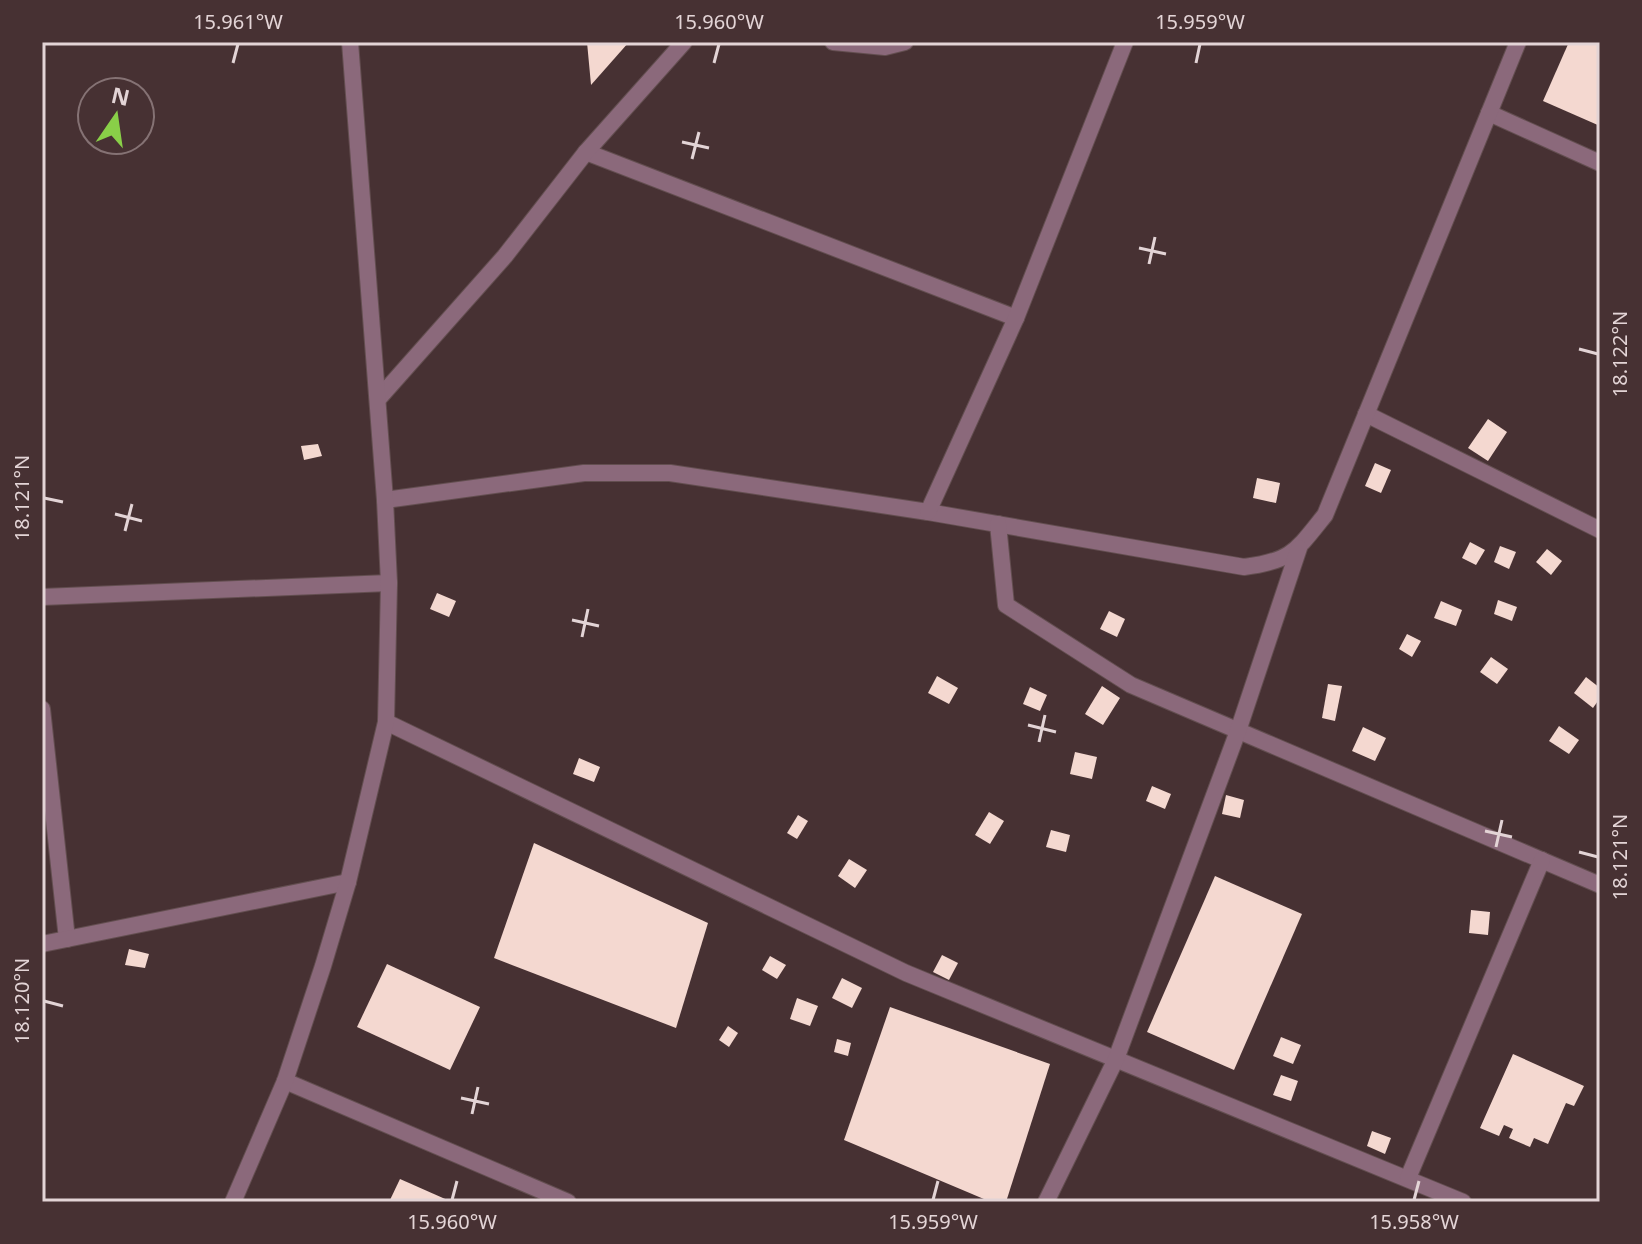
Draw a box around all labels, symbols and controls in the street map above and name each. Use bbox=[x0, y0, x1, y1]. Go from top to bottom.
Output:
text: 15.961°W bbox=[193, 8, 283, 35]
text: 15.960°W bbox=[674, 8, 764, 35]
text: 15.959°W bbox=[1155, 8, 1245, 35]
north arrow bbox=[76, 76, 156, 156]
text: N bbox=[109, 79, 133, 112]
text: 18.122°N bbox=[1606, 311, 1633, 397]
text: 18.121°N bbox=[8, 455, 35, 541]
text: 18.121°N bbox=[1606, 814, 1633, 900]
text: 18.120°N bbox=[8, 958, 35, 1044]
text: 15.960°W bbox=[407, 1208, 497, 1235]
text: 15.959°W bbox=[888, 1208, 978, 1235]
text: 15.958°W bbox=[1369, 1208, 1459, 1235]

